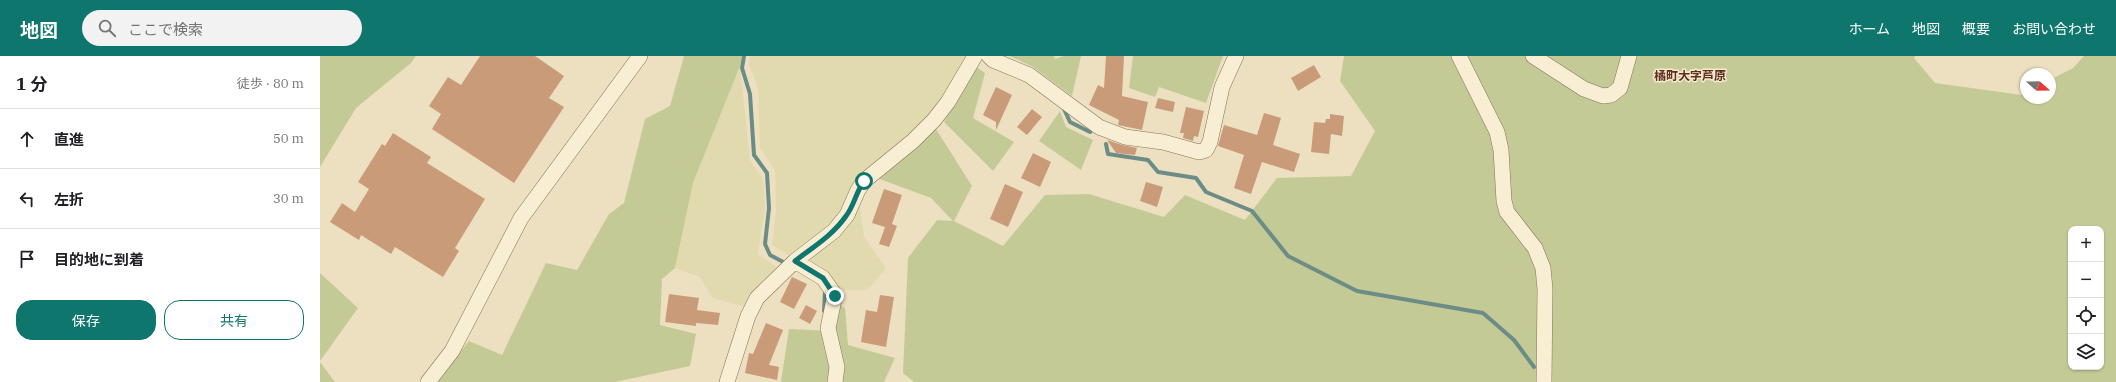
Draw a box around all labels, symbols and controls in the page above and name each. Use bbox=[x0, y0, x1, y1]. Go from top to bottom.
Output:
search box bbox=[82, 10, 362, 46]
icon: search bbox=[96, 17, 118, 39]
text: 地図 bbox=[20, 18, 58, 42]
text: ここで検索 bbox=[128, 20, 203, 39]
text: ホーム bbox=[1848, 20, 1890, 38]
text: 地図 bbox=[1912, 20, 1940, 38]
text: 概要 bbox=[1962, 20, 1990, 38]
text: お問い合わせ bbox=[2012, 20, 2096, 38]
district label: 橘町大字芦原 bbox=[1654, 68, 1726, 83]
north arrow bbox=[2020, 68, 2056, 104]
text: 1 分 bbox=[16, 73, 47, 95]
text: 徒歩 · 80 m bbox=[237, 75, 304, 92]
icon: ahead bbox=[16, 128, 38, 150]
text: 直進 bbox=[54, 130, 84, 149]
text: 50 m bbox=[273, 130, 304, 147]
route start bbox=[855, 172, 873, 190]
icon: left bbox=[16, 188, 38, 210]
text: 左折 bbox=[54, 190, 84, 209]
text: 30 m bbox=[273, 190, 304, 207]
map controls bbox=[2068, 226, 2104, 370]
button: + bbox=[2068, 226, 2104, 262]
icon: arrive bbox=[16, 248, 38, 270]
text: 目的地に到着 bbox=[54, 250, 144, 269]
button: − bbox=[2068, 262, 2104, 298]
route end bbox=[826, 287, 844, 305]
button: locate bbox=[2068, 298, 2104, 334]
button: 保存 bbox=[16, 300, 156, 340]
button: 共有 bbox=[164, 300, 304, 340]
button: layers bbox=[2068, 334, 2104, 370]

